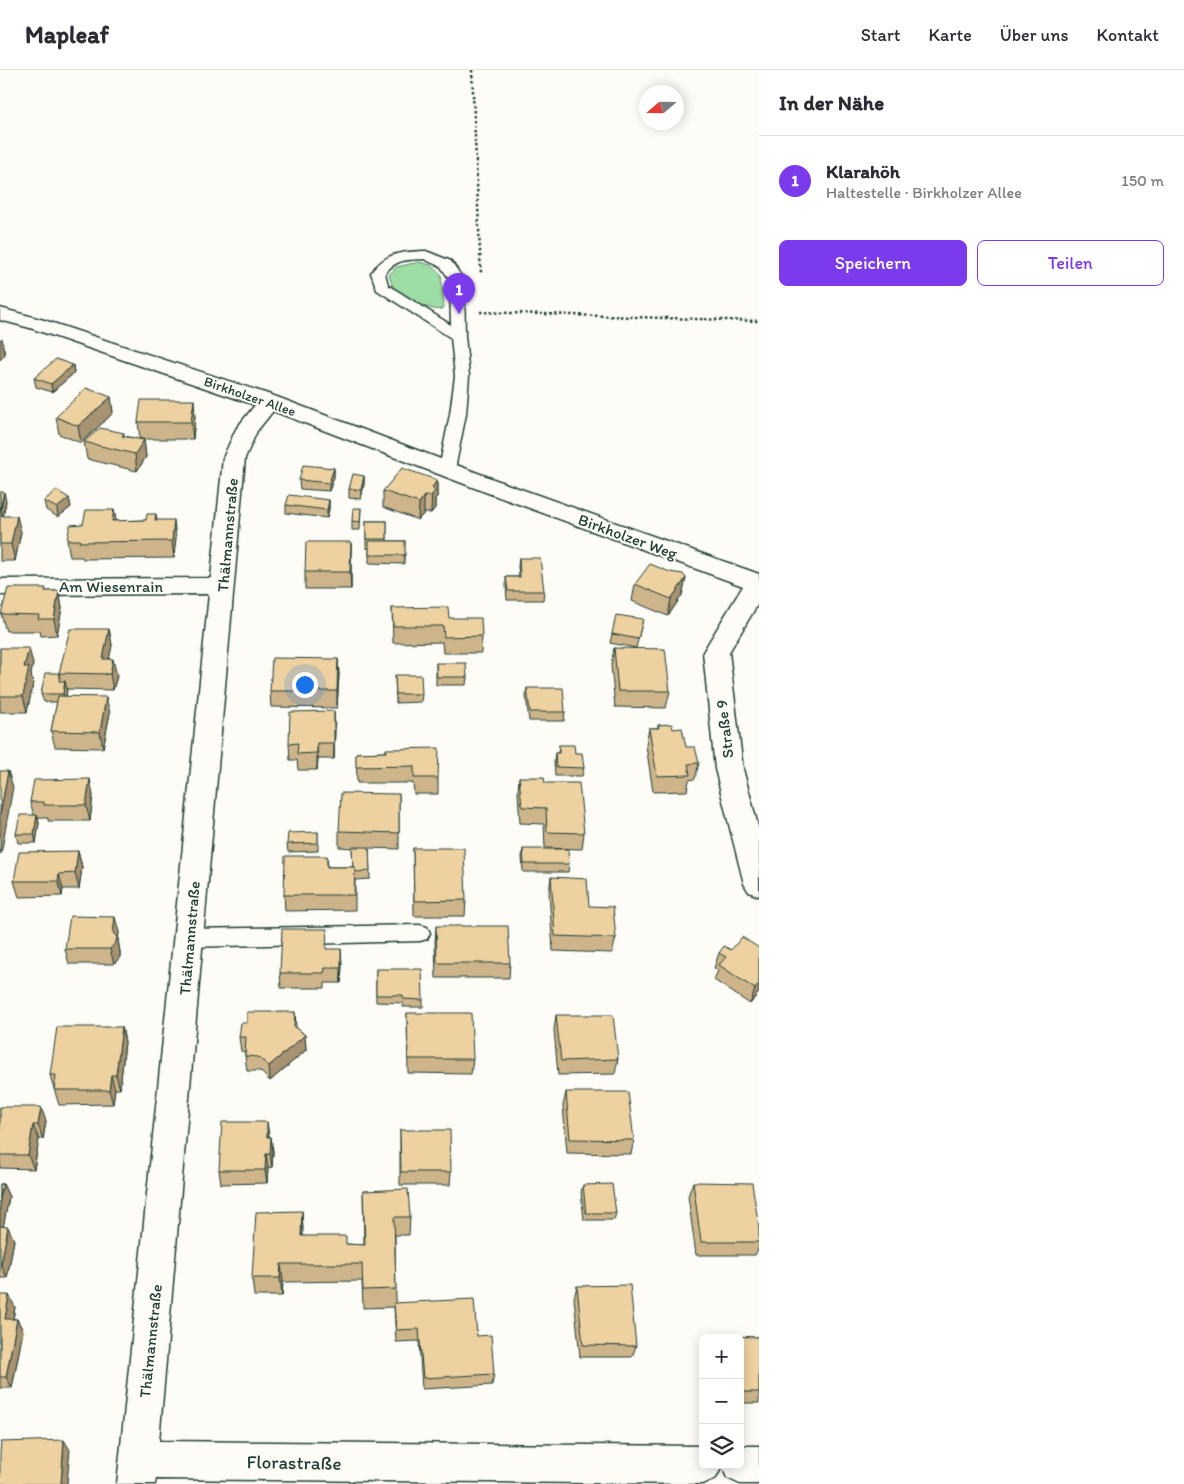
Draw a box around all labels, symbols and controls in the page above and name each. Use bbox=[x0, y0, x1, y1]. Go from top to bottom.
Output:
text: Mapleaf bbox=[25, 20, 109, 49]
text: Start bbox=[861, 24, 900, 46]
text: Karte bbox=[928, 24, 972, 46]
text: Über uns bbox=[1000, 24, 1069, 46]
text: Kontakt bbox=[1097, 24, 1159, 46]
north arrow bbox=[639, 85, 684, 130]
text: In der Nähe bbox=[779, 90, 884, 115]
text: Klarahöh bbox=[826, 160, 900, 183]
text: 1 bbox=[791, 171, 799, 190]
text: 150 m bbox=[1121, 171, 1164, 190]
text: Haltestelle · Birkholzer Allee bbox=[826, 183, 1022, 202]
button: Speichern bbox=[779, 240, 967, 286]
button: Teilen bbox=[977, 240, 1164, 286]
pin: 1 bbox=[443, 273, 475, 314]
street label: Birkholzer Allee bbox=[202, 373, 298, 420]
street label: Thälmannstraße bbox=[213, 477, 242, 593]
street label: Birkholzer Weg bbox=[576, 510, 681, 563]
street label: Am Wiesenrain bbox=[59, 577, 163, 596]
your location bbox=[292, 672, 318, 698]
street label: Straße 9 bbox=[711, 699, 738, 759]
street label: Thälmannstraße bbox=[175, 880, 204, 996]
street label: Thälmannstraße bbox=[135, 1283, 166, 1399]
map controls bbox=[699, 1334, 744, 1469]
button: + bbox=[699, 1334, 744, 1379]
button: − bbox=[699, 1379, 744, 1424]
button: layers bbox=[699, 1424, 744, 1469]
street label: Florastraße bbox=[246, 1450, 342, 1475]

